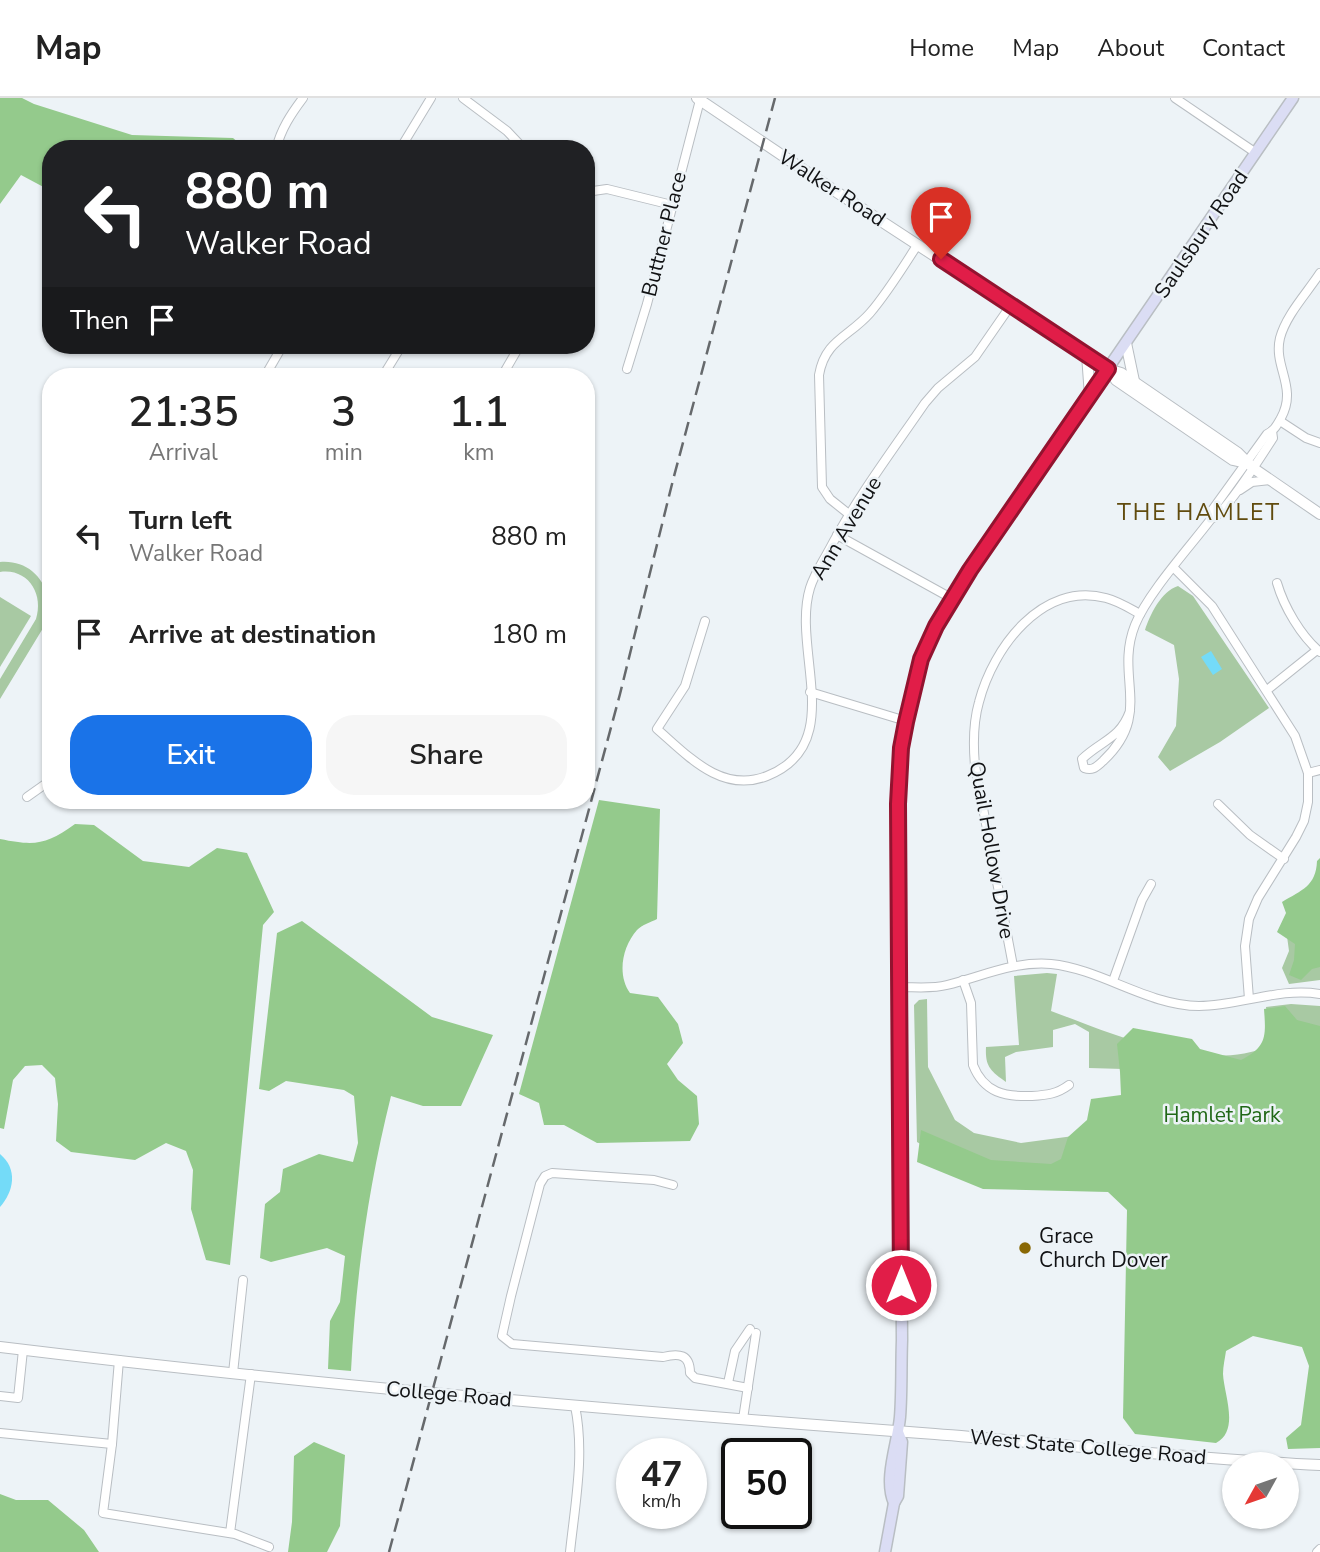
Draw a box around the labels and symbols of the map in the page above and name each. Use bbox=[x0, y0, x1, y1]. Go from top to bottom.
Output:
street label: Walker Road bbox=[773, 143, 891, 233]
street label: Saulsbury Road bbox=[1148, 164, 1254, 304]
street label: Buttner Place bbox=[635, 169, 693, 299]
pin bbox=[911, 187, 971, 259]
street label: Ann Avenue bbox=[804, 471, 888, 585]
district label: THE HAMLET bbox=[1117, 497, 1281, 528]
street label: Quail Hollow Drive bbox=[963, 759, 1021, 941]
park label: Hamlet Park bbox=[1163, 1101, 1281, 1129]
place label: Grace Church Dover bbox=[1039, 1222, 1168, 1274]
marker: Grace Church Dover bbox=[1017, 1240, 1033, 1256]
position arrow bbox=[864, 1248, 938, 1322]
street label: College Road bbox=[385, 1375, 513, 1413]
street label: West State College Road bbox=[969, 1423, 1207, 1471]
speed limit sign: 50 bbox=[721, 1438, 812, 1529]
north arrow bbox=[1222, 1452, 1298, 1530]

